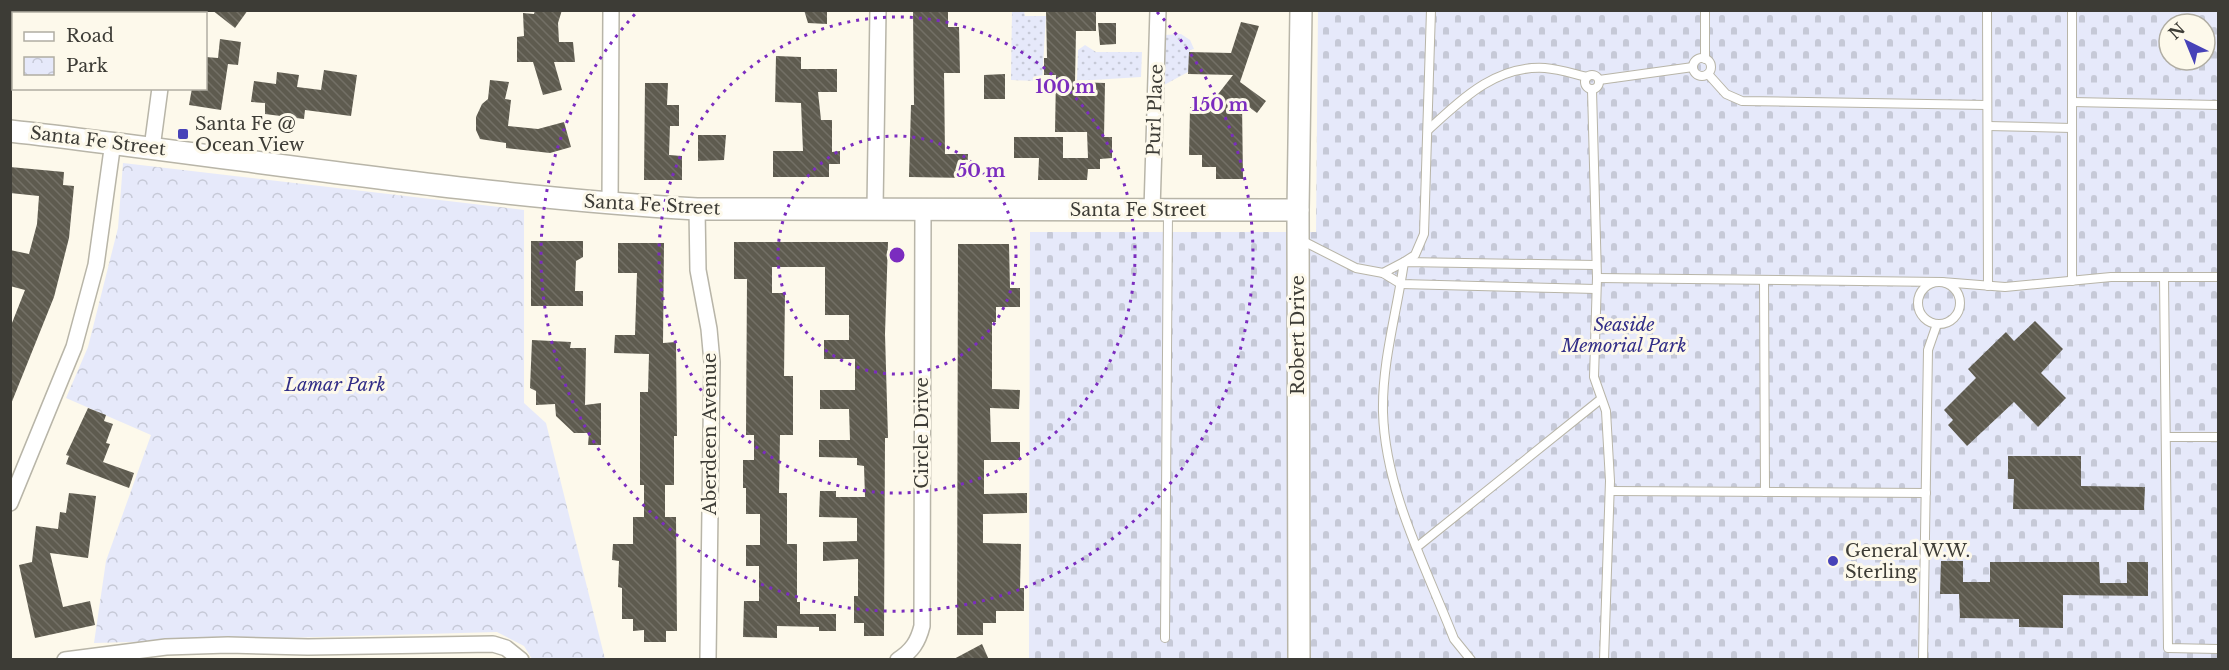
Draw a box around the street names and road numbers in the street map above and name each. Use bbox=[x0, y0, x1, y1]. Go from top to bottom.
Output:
street label: Purl Place bbox=[1142, 64, 1168, 156]
street label: Santa Fe Street bbox=[29, 122, 167, 160]
street label: Santa Fe Street bbox=[583, 190, 721, 220]
street label: Santa Fe Street bbox=[1070, 199, 1207, 221]
street label: Robert Drive bbox=[1287, 275, 1309, 395]
street label: Aberdeen Avenue bbox=[699, 353, 721, 516]
street label: Circle Drive bbox=[911, 377, 933, 489]

